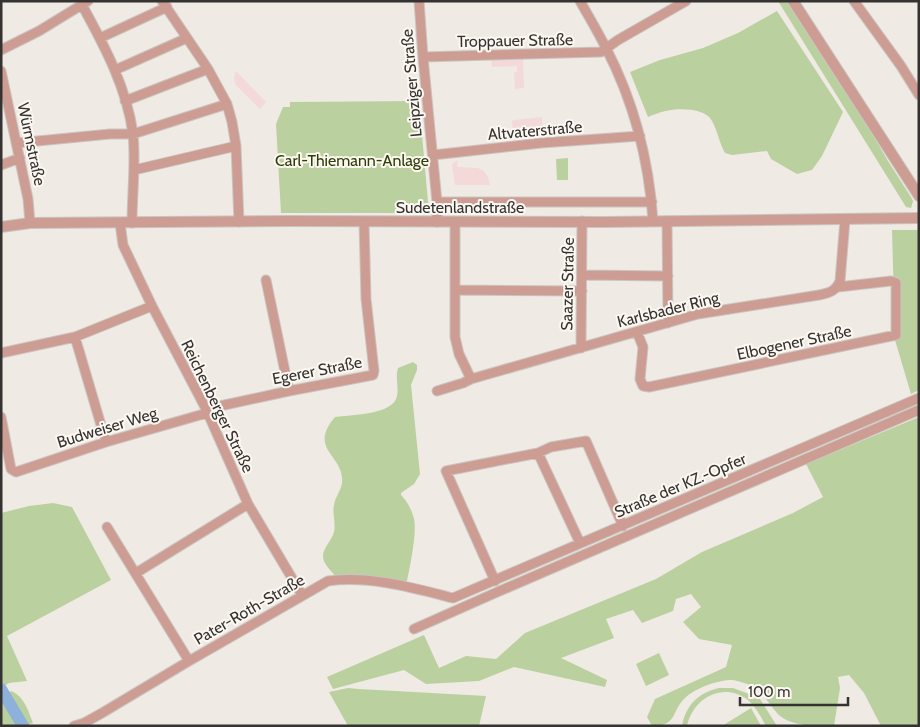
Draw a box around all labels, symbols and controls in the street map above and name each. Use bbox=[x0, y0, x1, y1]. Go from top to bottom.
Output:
street label: Leipziger Straße bbox=[397, 28, 426, 138]
street label: Troppauer Straße bbox=[457, 30, 573, 51]
street label: Würmstraße bbox=[13, 101, 50, 187]
street label: Altvaterstraße bbox=[487, 117, 583, 144]
park label: Carl-Thiemann-Anlage bbox=[275, 151, 429, 170]
street label: Sudetenlandstraße bbox=[396, 198, 524, 217]
street label: Saazer Straße bbox=[557, 237, 578, 331]
street label: Karlsbader Ring bbox=[615, 287, 722, 331]
street label: Elbogener Straße bbox=[735, 321, 853, 364]
street label: Reichenberger Straße bbox=[177, 337, 258, 476]
street label: Egerer Straße bbox=[271, 352, 364, 388]
street label: Budweiser Weg bbox=[55, 403, 161, 452]
street label: Straße der KZ.-Opfer bbox=[612, 449, 750, 522]
street label: Pater-Roth-Straße bbox=[191, 570, 308, 649]
scale bar bbox=[740, 674, 848, 706]
text: 100 m bbox=[748, 683, 790, 701]

